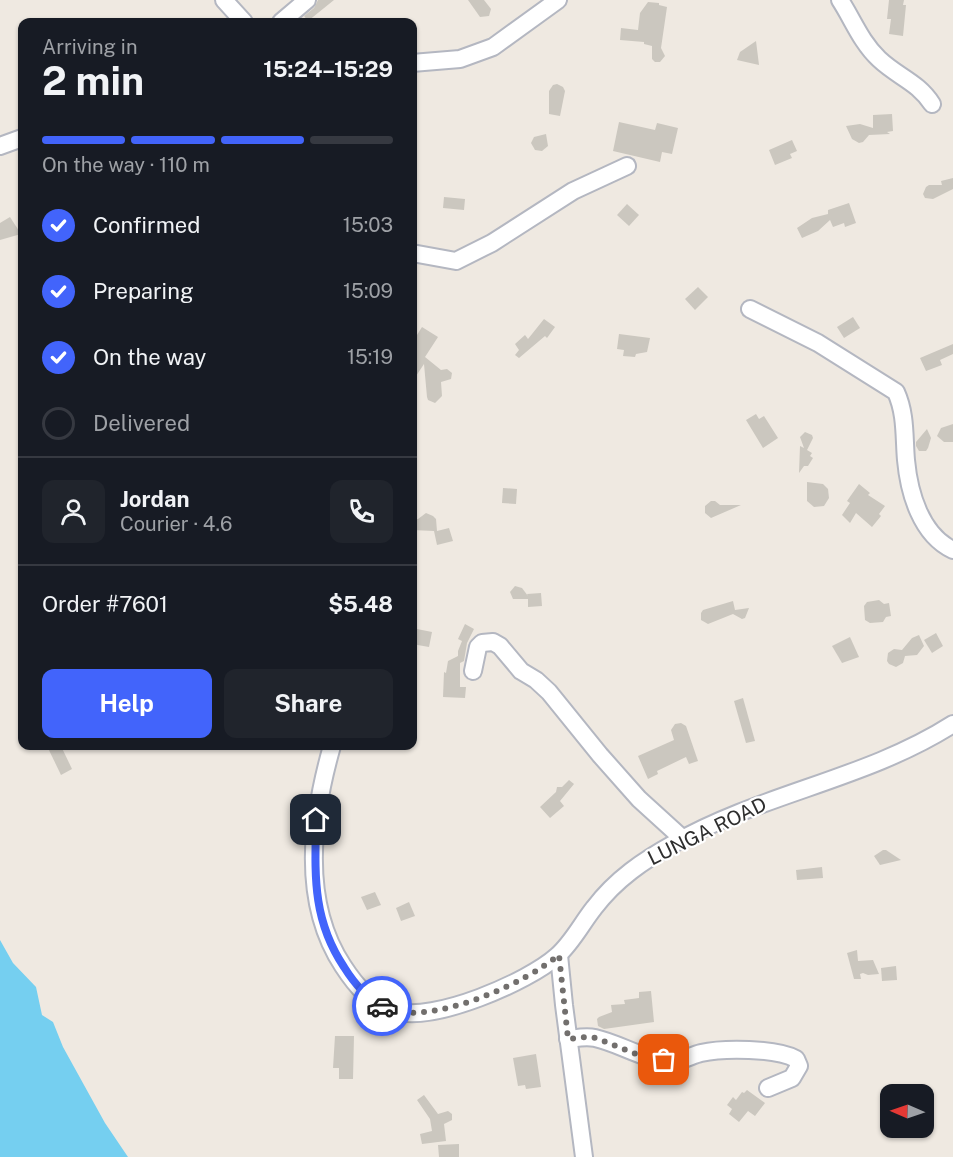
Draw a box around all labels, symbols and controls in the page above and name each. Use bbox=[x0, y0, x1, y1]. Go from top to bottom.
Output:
text: Arriving in bbox=[42, 35, 137, 59]
text: 15:24–15:29 bbox=[263, 56, 393, 82]
text: 2 min bbox=[42, 58, 144, 104]
text: On the way · 110 m bbox=[42, 153, 210, 177]
icon: check bbox=[42, 209, 75, 242]
text: Confirmed bbox=[93, 212, 200, 238]
text: 15:03 bbox=[343, 213, 393, 237]
icon: check bbox=[42, 275, 75, 308]
text: Preparing bbox=[93, 278, 194, 304]
text: 15:09 bbox=[343, 279, 393, 303]
icon: check bbox=[42, 341, 75, 374]
text: On the way bbox=[93, 344, 206, 370]
text: 15:19 bbox=[347, 345, 393, 369]
text: Delivered bbox=[93, 410, 190, 436]
button: person bbox=[42, 480, 105, 543]
button: phone bbox=[330, 480, 393, 543]
text: Jordan bbox=[120, 486, 189, 512]
text: Courier · 4.6 bbox=[120, 512, 232, 536]
text: Order #7601 bbox=[42, 591, 168, 617]
text: $5.48 bbox=[328, 591, 393, 617]
button: Help bbox=[42, 669, 212, 738]
button: Share bbox=[224, 669, 393, 738]
street label: LUNGA ROAD bbox=[644, 792, 770, 870]
pin bbox=[290, 794, 341, 845]
icon: home bbox=[299, 803, 332, 836]
courier bbox=[352, 976, 412, 1036]
icon: car bbox=[366, 990, 399, 1023]
pin bbox=[638, 1034, 689, 1085]
icon: bag bbox=[647, 1043, 680, 1076]
north arrow bbox=[880, 1084, 934, 1138]
map controls bbox=[880, 1084, 934, 1138]

